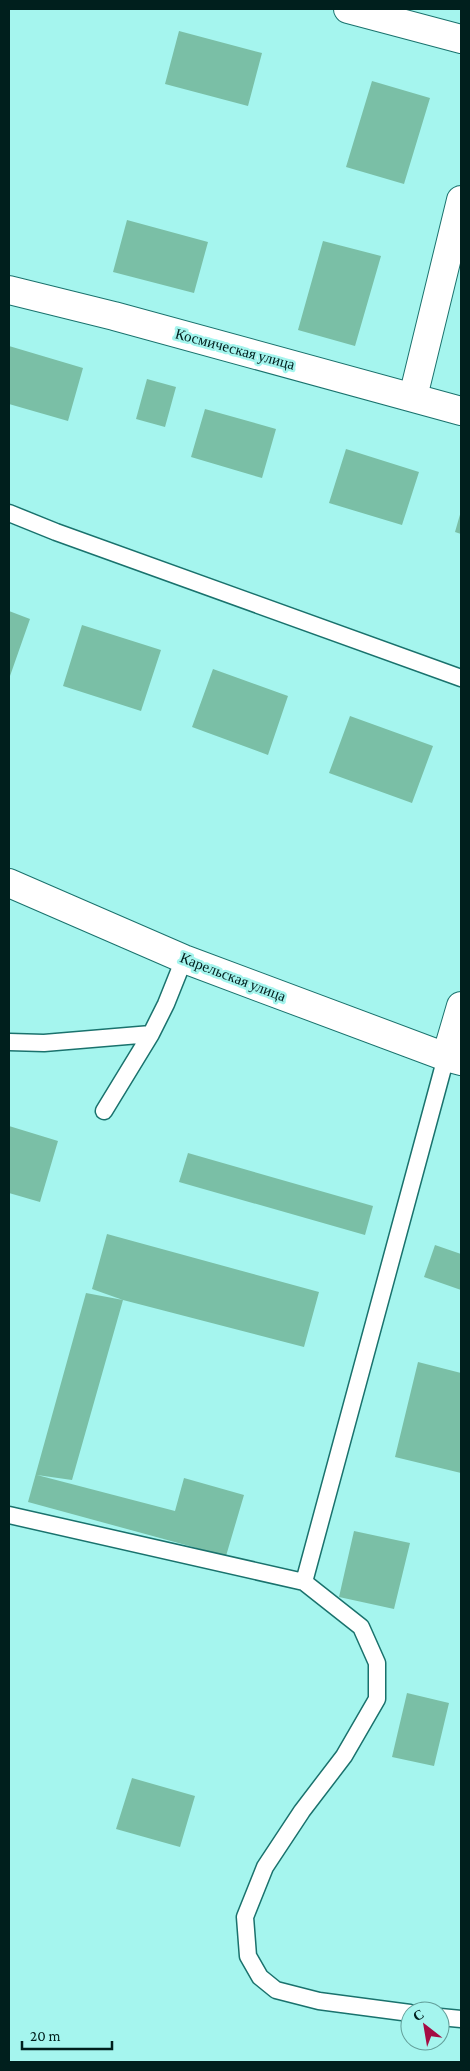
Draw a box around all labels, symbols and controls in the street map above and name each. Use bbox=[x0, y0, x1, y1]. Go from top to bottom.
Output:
street label: Космическая улица bbox=[174, 325, 297, 373]
street label: Карельская улица bbox=[178, 949, 289, 1005]
north arrow bbox=[400, 2001, 450, 2051]
text: С bbox=[410, 2005, 427, 2024]
scale bar bbox=[22, 2018, 112, 2050]
text: 20 m bbox=[30, 2028, 61, 2044]

